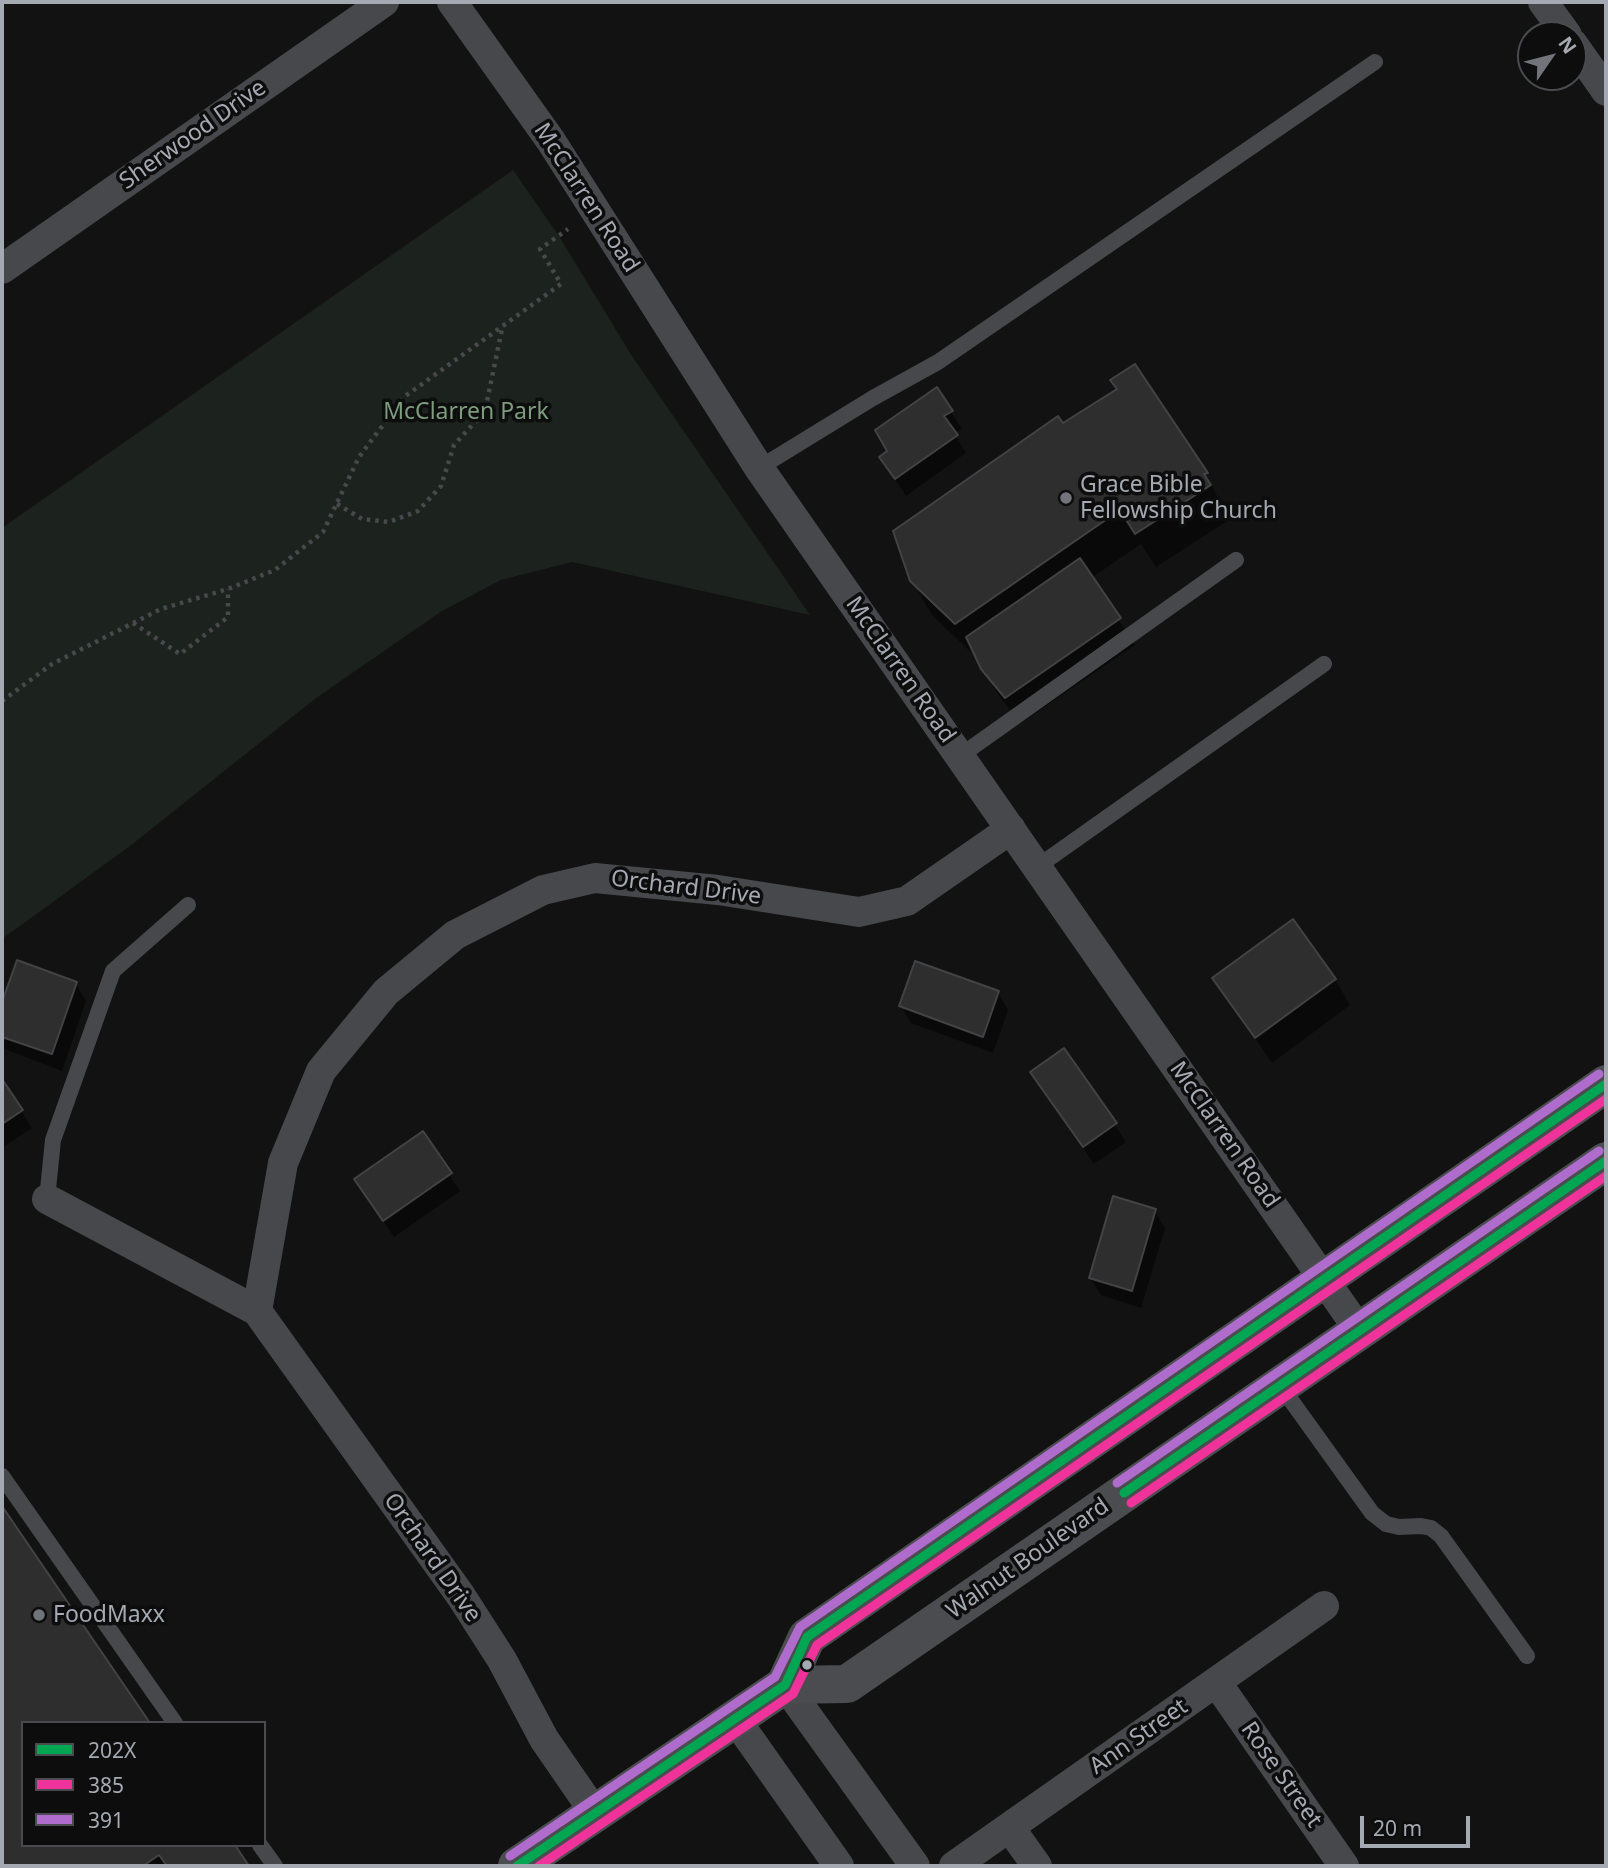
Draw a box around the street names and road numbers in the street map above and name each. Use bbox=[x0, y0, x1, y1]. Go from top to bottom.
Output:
street label: Sherwood Drive bbox=[115, 74, 271, 196]
street label: McClarren Road bbox=[528, 118, 644, 278]
street label: McClarren Road bbox=[839, 592, 961, 748]
street label: Orchard Drive bbox=[609, 865, 763, 911]
street label: McClarren Road bbox=[1163, 1057, 1285, 1213]
street label: Orchard Drive bbox=[377, 1488, 487, 1628]
street label: Walnut Boulevard bbox=[942, 1493, 1114, 1625]
street label: Ann Street bbox=[1085, 1693, 1193, 1781]
street label: Rose Street bbox=[1235, 1717, 1327, 1833]

